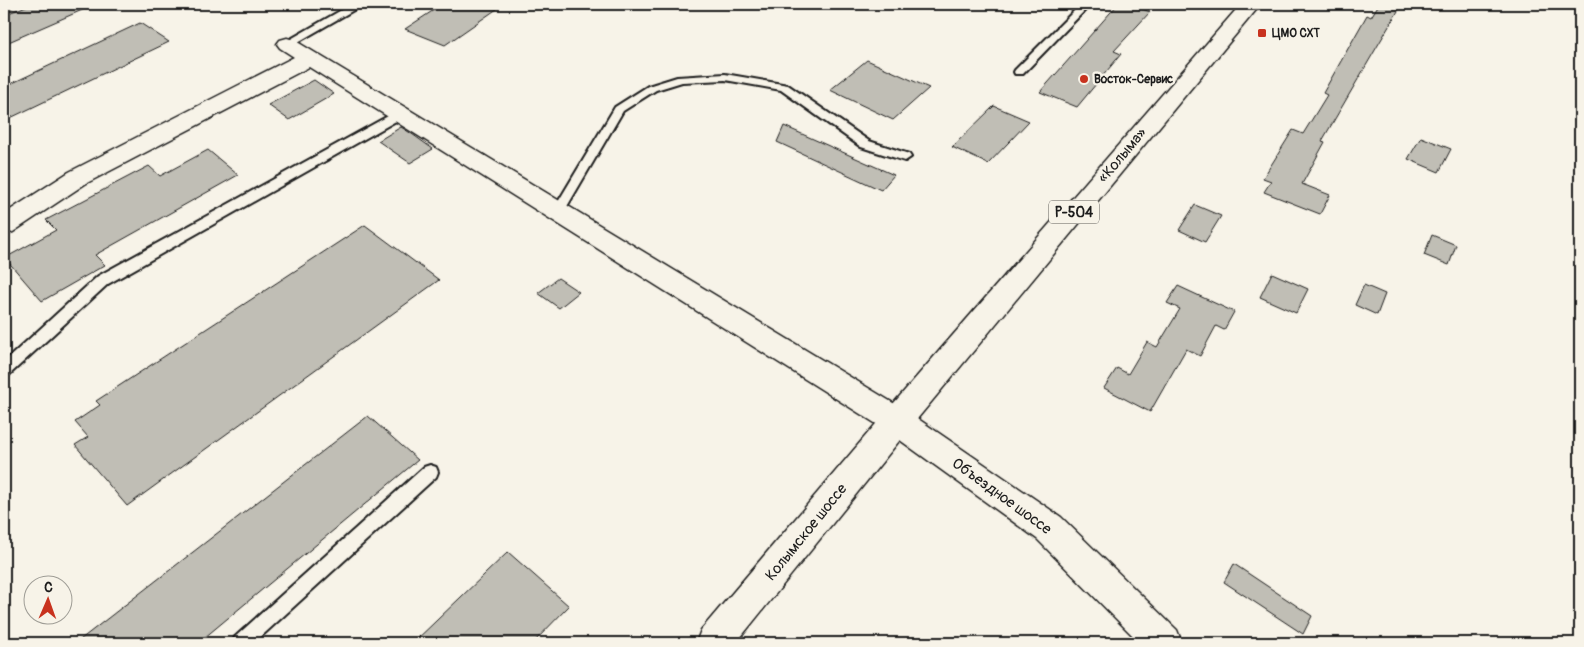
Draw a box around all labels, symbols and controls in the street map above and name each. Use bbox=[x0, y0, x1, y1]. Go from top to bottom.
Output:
place label: ЦМО СХТ bbox=[1272, 26, 1320, 41]
marker: ЦМО СХТ bbox=[1256, 27, 1268, 39]
place label: Восток-Сервис bbox=[1094, 72, 1173, 87]
marker: Восток-Сервис bbox=[1078, 73, 1090, 85]
street label: «Колыма» bbox=[1094, 124, 1151, 187]
road number: Р-504 bbox=[1049, 200, 1099, 223]
street label: Объездное шоссе bbox=[948, 454, 1056, 539]
street label: Колымское шоссе bbox=[761, 479, 852, 585]
north arrow bbox=[22, 574, 72, 624]
text: С bbox=[44, 579, 53, 596]

